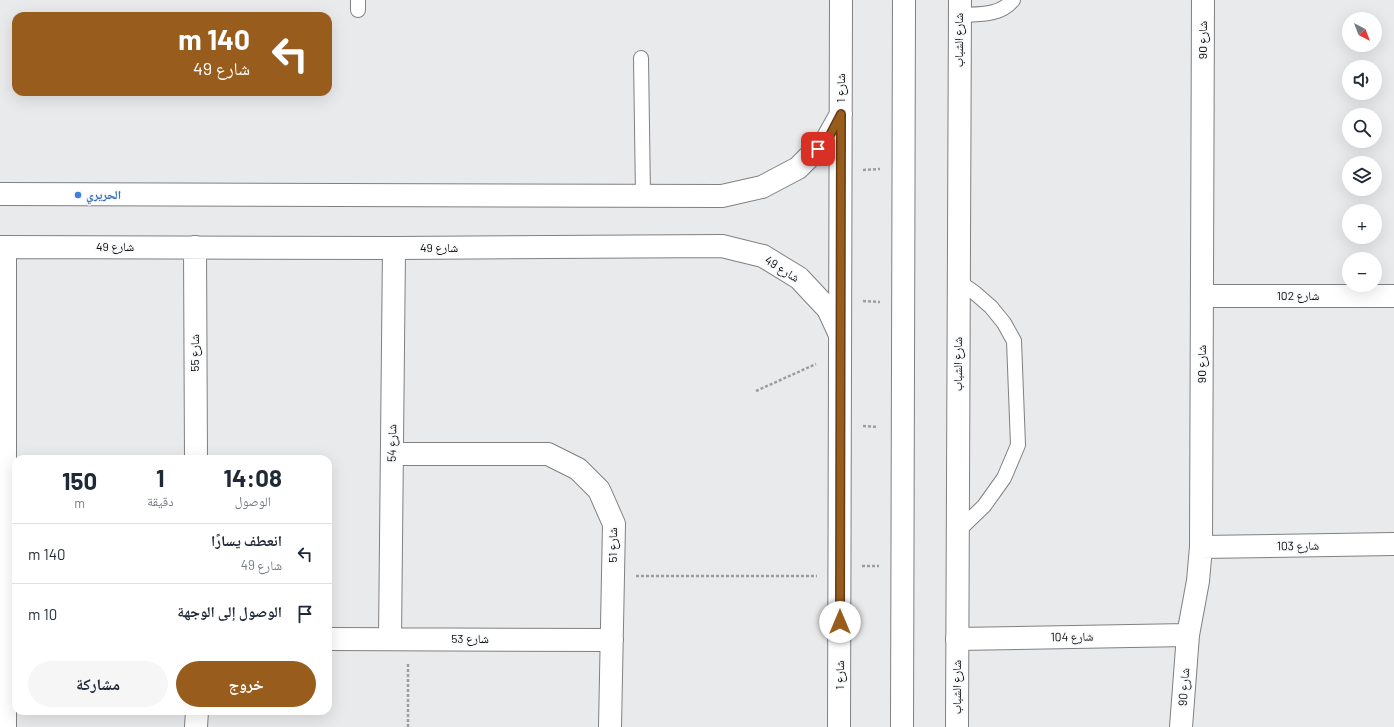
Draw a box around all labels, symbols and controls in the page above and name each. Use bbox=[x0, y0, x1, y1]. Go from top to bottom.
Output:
north arrow bbox=[1342, 12, 1382, 52]
map controls bbox=[1342, 12, 1382, 292]
street label: شارع الشباب bbox=[951, 13, 967, 67]
street label: شارع 90 bbox=[1195, 21, 1211, 59]
text: 140 m bbox=[178, 22, 250, 56]
icon: left bbox=[264, 28, 316, 80]
text: شارع 49 bbox=[193, 57, 250, 79]
button: sound bbox=[1342, 60, 1382, 100]
street label: شارع 1 bbox=[833, 73, 849, 103]
button: search bbox=[1342, 108, 1382, 148]
pin bbox=[801, 132, 835, 166]
icon: arrive bbox=[807, 138, 829, 160]
button: layers bbox=[1342, 156, 1382, 196]
place label: الحريري bbox=[86, 187, 121, 205]
marker: الحريري bbox=[73, 190, 83, 200]
button: + bbox=[1342, 204, 1382, 244]
street label: شارع 49 bbox=[96, 239, 134, 255]
street label: شارع 49 bbox=[420, 240, 458, 256]
street label: شارع 49 bbox=[762, 252, 802, 286]
button: − bbox=[1342, 252, 1382, 292]
street label: شارع 102 bbox=[1277, 288, 1319, 304]
street label: شارع 55 bbox=[187, 334, 203, 372]
street label: شارع الشباب bbox=[950, 337, 966, 391]
street label: شارع 90 bbox=[1194, 345, 1210, 383]
street label: شارع 54 bbox=[384, 424, 400, 462]
text: 1 bbox=[156, 463, 165, 492]
text: 14:08 bbox=[224, 463, 282, 492]
text: 150 bbox=[62, 466, 97, 495]
text: دقيقة bbox=[147, 493, 174, 509]
text: الوصول bbox=[235, 493, 271, 509]
text: m bbox=[74, 495, 85, 511]
street label: شارع 51 bbox=[605, 527, 621, 563]
text: انعطف يسارًا bbox=[211, 531, 282, 549]
street label: شارع 103 bbox=[1277, 538, 1319, 554]
icon: left bbox=[294, 543, 316, 565]
text: 140 m bbox=[28, 545, 65, 563]
text: شارع 49 bbox=[241, 557, 282, 573]
position arrow bbox=[819, 601, 861, 643]
text: الوصول إلى الوجهة bbox=[177, 602, 282, 620]
icon: arrive bbox=[294, 603, 316, 625]
text: 10 m bbox=[28, 605, 57, 623]
street label: شارع 104 bbox=[1050, 629, 1094, 645]
street label: شارع 53 bbox=[451, 631, 489, 647]
street label: شارع 1 bbox=[832, 660, 848, 690]
street label: شارع الشباب bbox=[949, 660, 965, 714]
button: مشاركة bbox=[28, 661, 168, 707]
button: خروج bbox=[176, 661, 316, 707]
street label: شارع 90 bbox=[1175, 667, 1193, 707]

